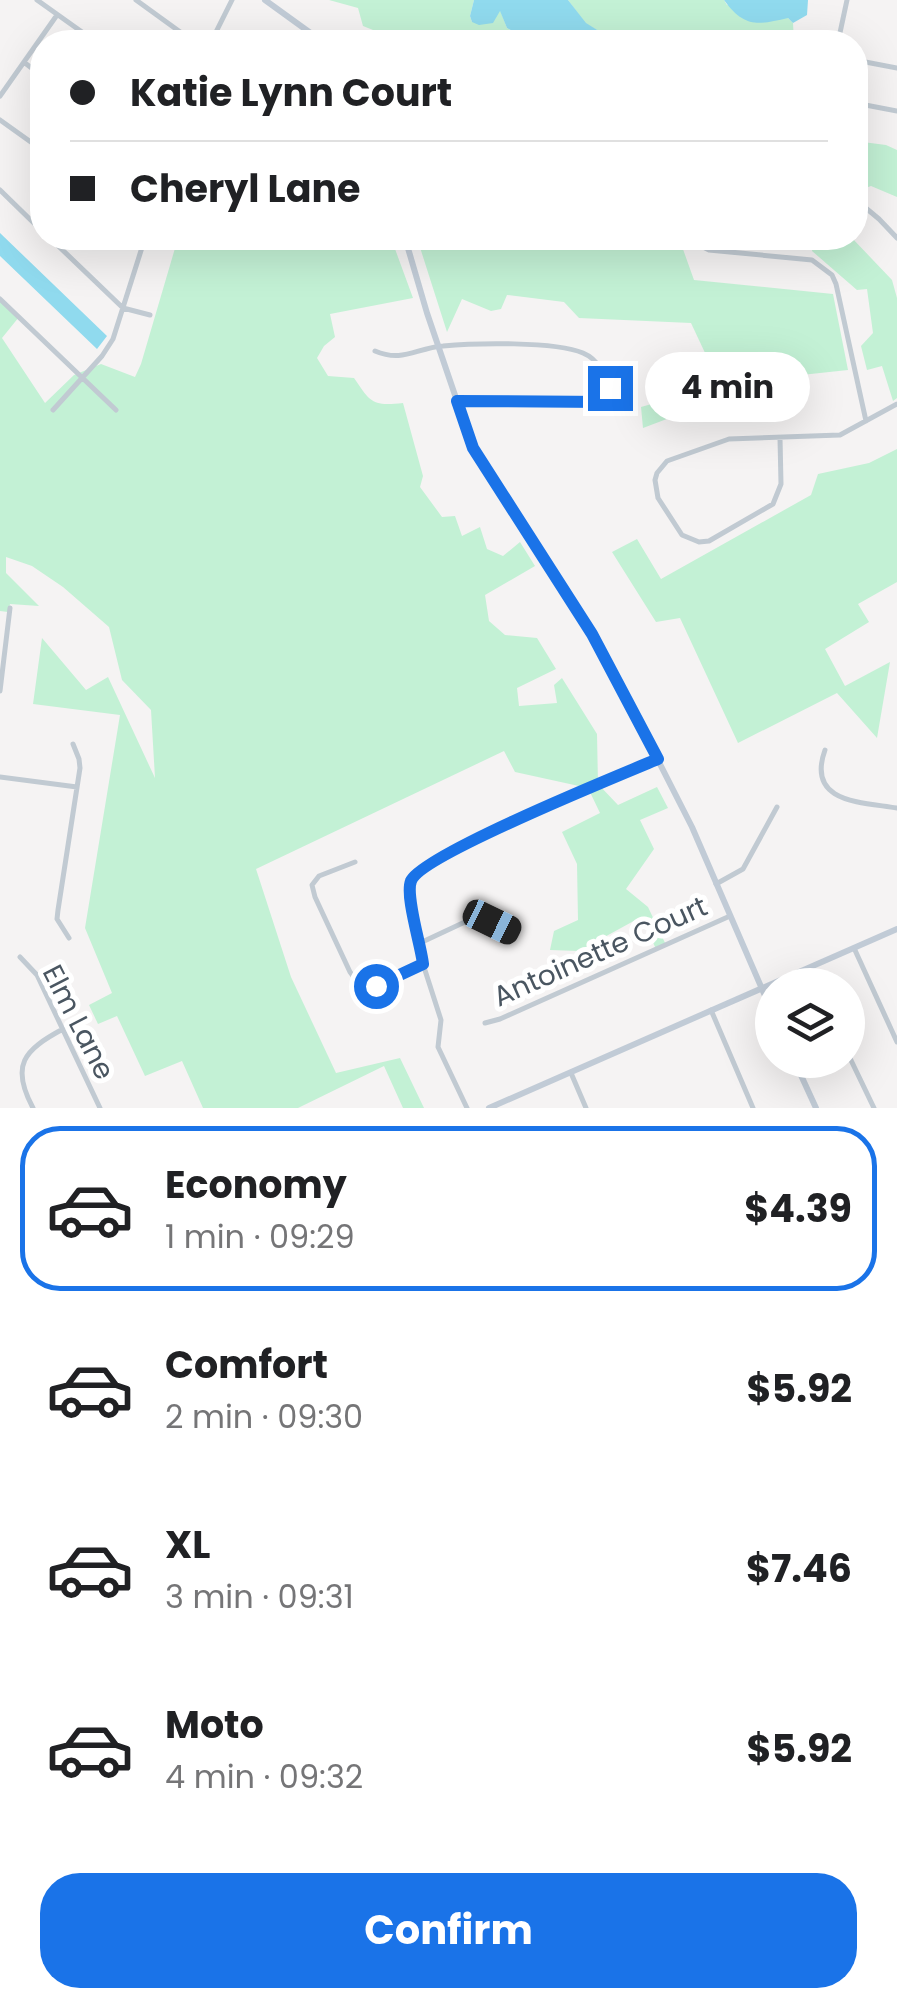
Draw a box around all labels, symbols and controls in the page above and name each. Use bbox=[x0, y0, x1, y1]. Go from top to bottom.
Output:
text: Katie Lynn Court bbox=[130, 66, 452, 119]
text: Cheryl Lane bbox=[130, 162, 360, 215]
callout: 4 min bbox=[645, 353, 810, 423]
text: 4 min bbox=[681, 364, 774, 409]
route end bbox=[588, 366, 633, 411]
street label: Antoinette Court bbox=[487, 887, 713, 1016]
car bbox=[458, 895, 526, 949]
street label: Elm Lane bbox=[33, 958, 124, 1086]
route start bbox=[354, 964, 399, 1009]
map controls bbox=[755, 968, 865, 1078]
button: layers bbox=[755, 968, 865, 1078]
text: Economy bbox=[165, 1158, 347, 1211]
icon: car bbox=[45, 1164, 135, 1254]
text: $4.39 bbox=[744, 1182, 852, 1235]
text: 1 min · 09:29 bbox=[165, 1214, 355, 1259]
text: Comfort bbox=[165, 1338, 328, 1391]
icon: car bbox=[45, 1344, 135, 1434]
text: $5.92 bbox=[747, 1362, 852, 1415]
text: 2 min · 09:30 bbox=[165, 1394, 363, 1439]
text: XL bbox=[165, 1518, 210, 1571]
icon: car bbox=[45, 1524, 135, 1614]
text: $7.46 bbox=[746, 1542, 852, 1595]
text: 3 min · 09:31 bbox=[165, 1574, 354, 1619]
text: Moto bbox=[165, 1698, 264, 1751]
icon: car bbox=[45, 1704, 135, 1794]
text: $5.92 bbox=[747, 1722, 852, 1775]
text: 4 min · 09:32 bbox=[165, 1754, 363, 1799]
button: Confirm bbox=[40, 1873, 857, 1988]

